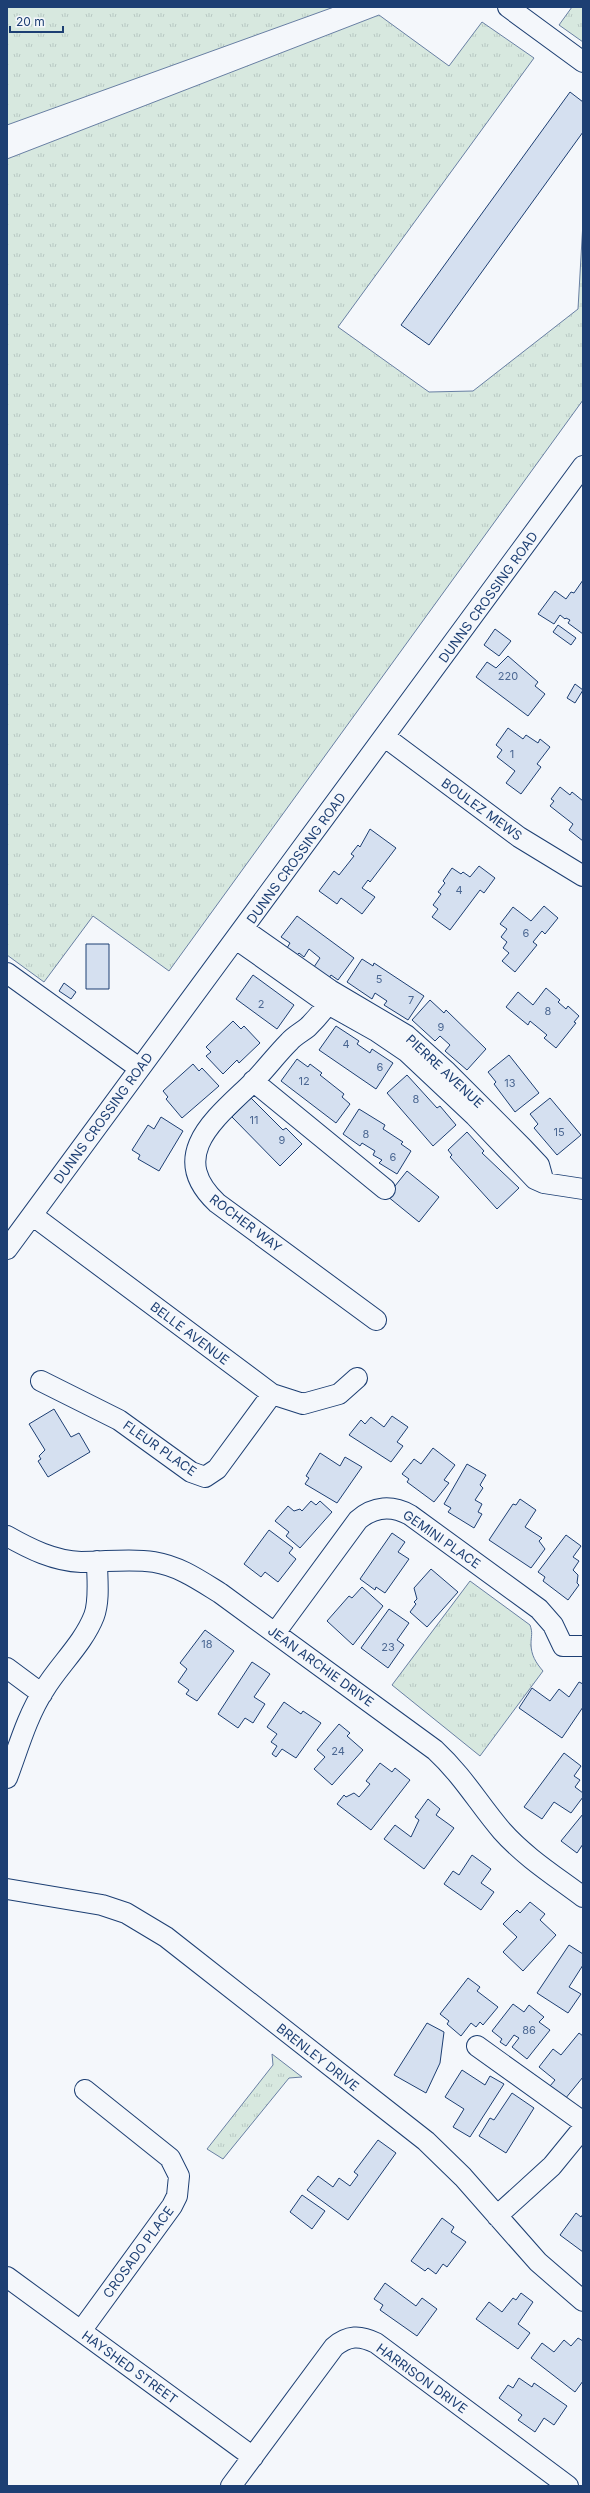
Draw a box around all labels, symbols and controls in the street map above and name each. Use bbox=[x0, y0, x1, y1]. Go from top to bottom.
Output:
scale bar bbox=[10, 8, 63, 34]
text: 20 m bbox=[16, 14, 45, 29]
street label: DUNNS CROSSING ROAD bbox=[435, 528, 541, 666]
house number: 220 bbox=[498, 669, 518, 683]
house number: 1 bbox=[510, 747, 514, 761]
street label: BOULEZ MEWS bbox=[439, 774, 525, 844]
street label: DUNNS CROSSING ROAD bbox=[243, 789, 349, 927]
house number: 4 bbox=[455, 883, 463, 897]
house number: 6 bbox=[523, 926, 530, 940]
house number: 5 bbox=[376, 972, 383, 986]
house number: 7 bbox=[408, 993, 414, 1007]
house number: 2 bbox=[258, 997, 264, 1011]
house number: 8 bbox=[545, 1004, 552, 1018]
house number: 9 bbox=[438, 1020, 445, 1034]
street label: PIERRE AVENUE bbox=[403, 1031, 487, 1111]
house number: 4 bbox=[342, 1037, 350, 1051]
street label: DUNNS CROSSING ROAD bbox=[50, 1049, 156, 1187]
house number: 6 bbox=[377, 1060, 384, 1074]
house number: 12 bbox=[298, 1074, 310, 1088]
house number: 13 bbox=[504, 1076, 516, 1090]
house number: 8 bbox=[413, 1092, 420, 1106]
house number: 11 bbox=[250, 1113, 258, 1127]
house number: 15 bbox=[553, 1125, 565, 1139]
house number: 8 bbox=[363, 1127, 370, 1141]
house number: 9 bbox=[279, 1133, 286, 1147]
house number: 6 bbox=[390, 1150, 397, 1164]
street label: ROCHER WAY bbox=[207, 1191, 285, 1255]
street label: BELLE AVENUE bbox=[147, 1298, 233, 1368]
street label: FLEUR PLACE bbox=[120, 1417, 200, 1479]
street label: GEMINI PLACE bbox=[400, 1506, 484, 1572]
street label: JEAN ARCHIE DRIVE bbox=[265, 1622, 377, 1710]
house number: 18 bbox=[201, 1637, 213, 1651]
house number: 23 bbox=[381, 1640, 395, 1654]
house number: 24 bbox=[331, 1744, 345, 1758]
street label: BRENLEY DRIVE bbox=[274, 2020, 362, 2094]
house number: 86 bbox=[522, 2023, 536, 2037]
street label: CROSADO PLACE bbox=[99, 2203, 177, 2301]
street label: HAYSHED STREET bbox=[79, 2327, 181, 2407]
street label: HARRISON DRIVE bbox=[373, 2340, 471, 2416]

